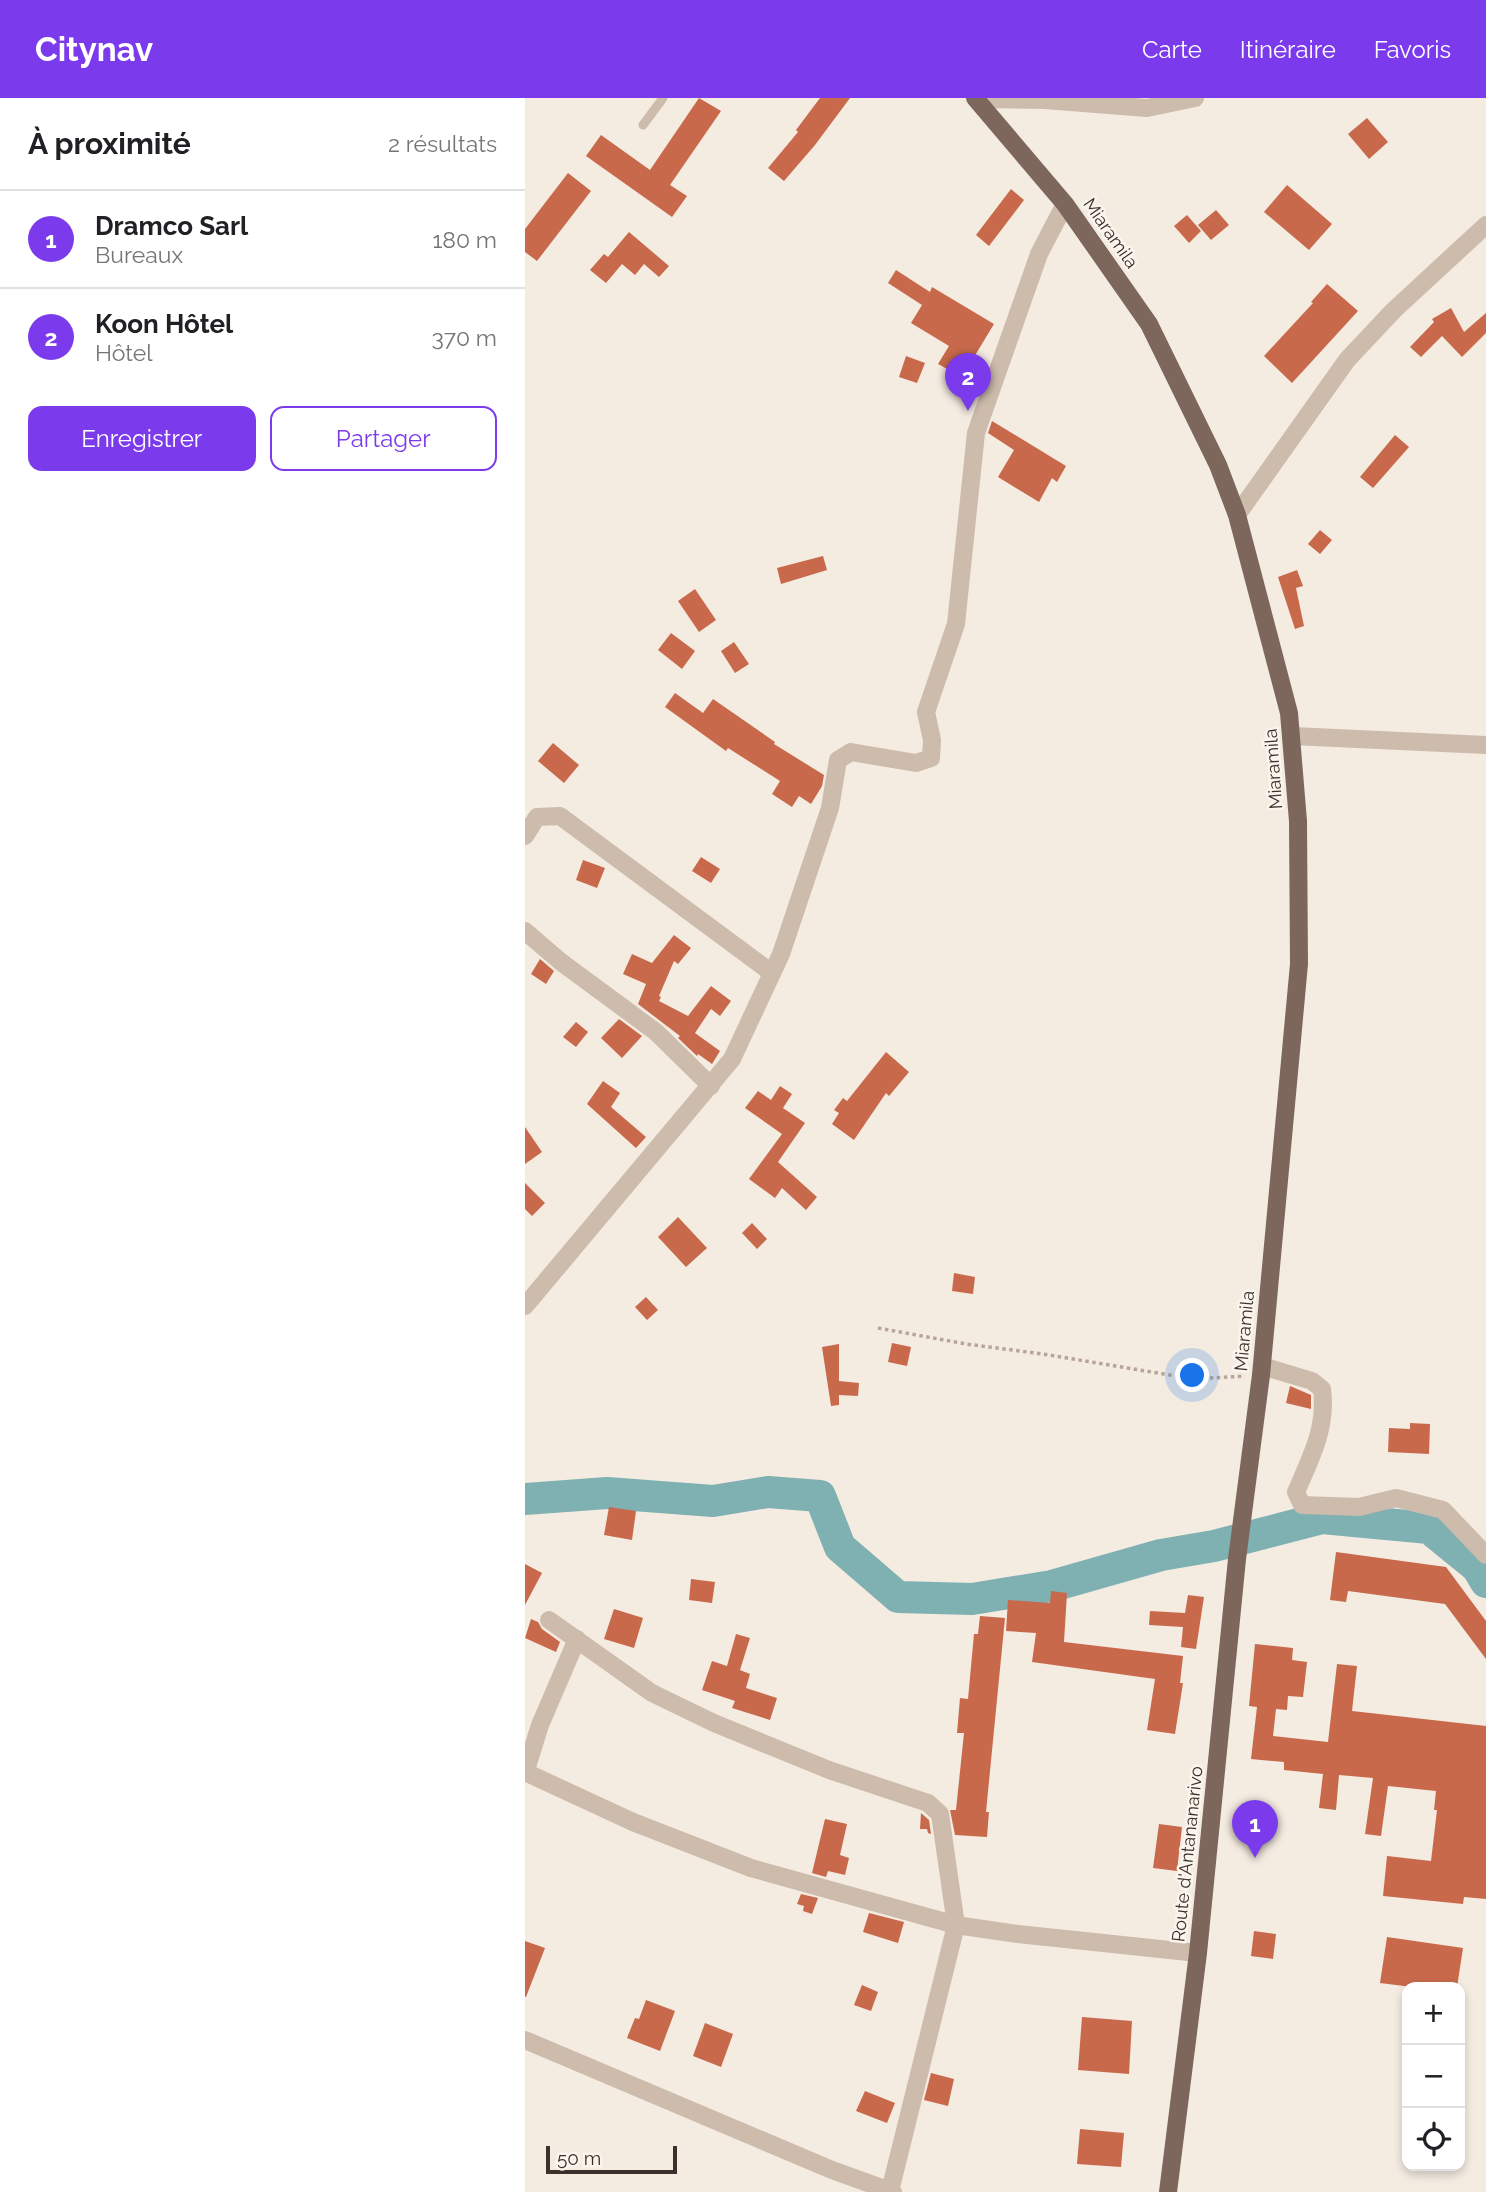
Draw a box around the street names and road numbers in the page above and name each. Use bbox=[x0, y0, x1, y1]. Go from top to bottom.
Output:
street label: Miaramila bbox=[1079, 194, 1143, 272]
street label: Miaramila bbox=[1260, 728, 1286, 810]
street label: Miaramila bbox=[1230, 1290, 1258, 1372]
street label: Route d'Antananarivo bbox=[1167, 1765, 1207, 1943]

